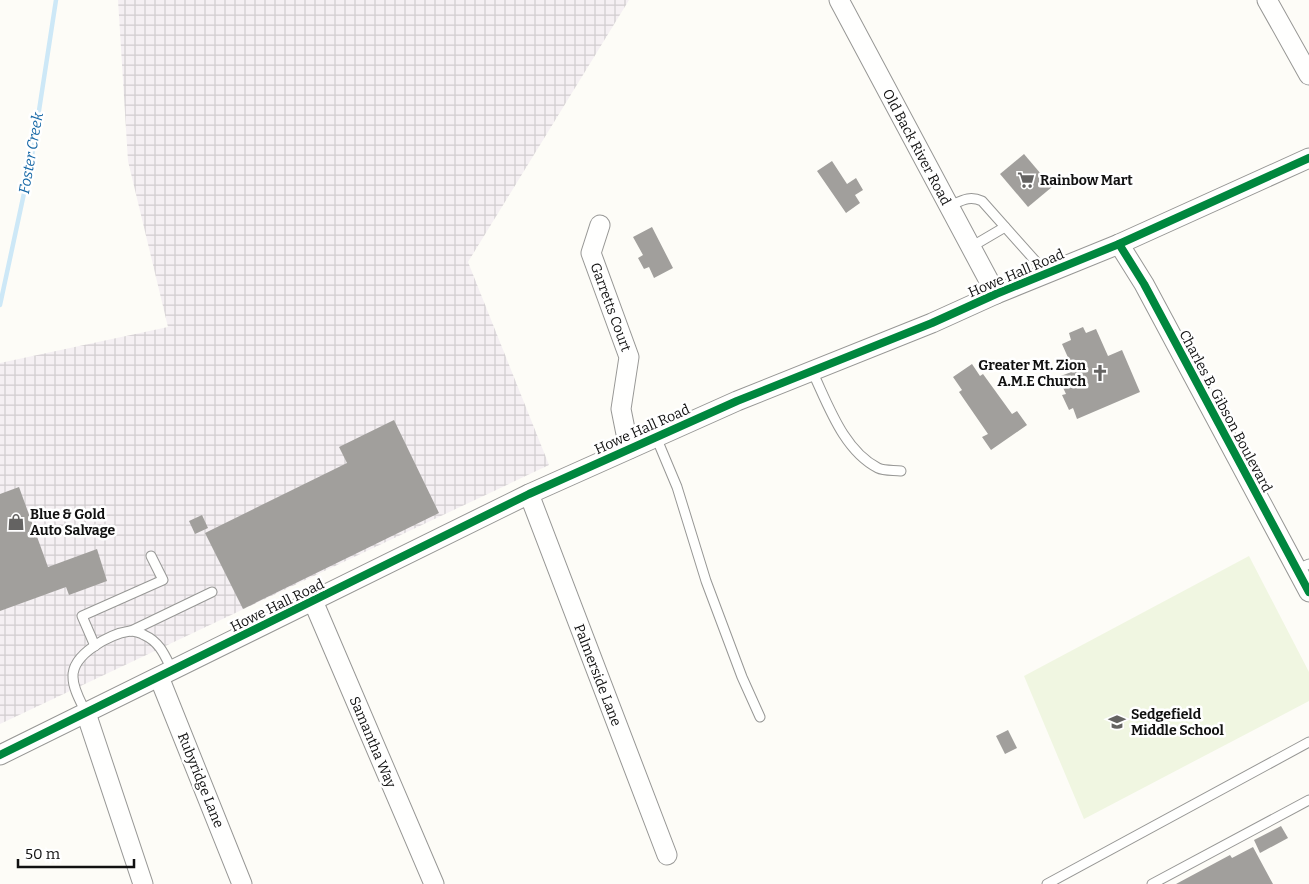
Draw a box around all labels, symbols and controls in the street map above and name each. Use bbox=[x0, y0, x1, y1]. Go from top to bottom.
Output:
street label: Old Back River Road bbox=[879, 86, 954, 208]
water label: Foster Creek bbox=[15, 110, 47, 195]
supermarket icon: Rainbow Mart bbox=[1016, 170, 1036, 190]
place label: Rainbow Mart bbox=[1040, 172, 1133, 189]
street label: Howe Hall Road bbox=[966, 246, 1067, 301]
street label: Garretts Court bbox=[587, 260, 634, 354]
street label: Charles B. Gibson Boulevard bbox=[1176, 327, 1276, 495]
place label: Greater Mt. Zion A.M.E Church bbox=[978, 357, 1086, 390]
church icon: Greater Mt. Zion A.M.E Church bbox=[1090, 363, 1110, 383]
street label: Howe Hall Road bbox=[592, 401, 692, 458]
place label: Blue & Gold Auto Salvage bbox=[30, 506, 116, 539]
shop icon: Blue & Gold Auto Salvage bbox=[6, 512, 26, 532]
street label: Howe Hall Road bbox=[227, 575, 327, 636]
street label: Palmerside Lane bbox=[570, 622, 625, 729]
street label: Samantha Way bbox=[346, 694, 400, 791]
place label: Sedgefield Middle School bbox=[1131, 706, 1225, 739]
school or university icon: Sedgefield Middle School bbox=[1107, 712, 1127, 732]
street label: Rubyridge Lane bbox=[174, 730, 227, 830]
scale bar bbox=[18, 836, 134, 868]
text: 50 m bbox=[25, 845, 61, 863]

